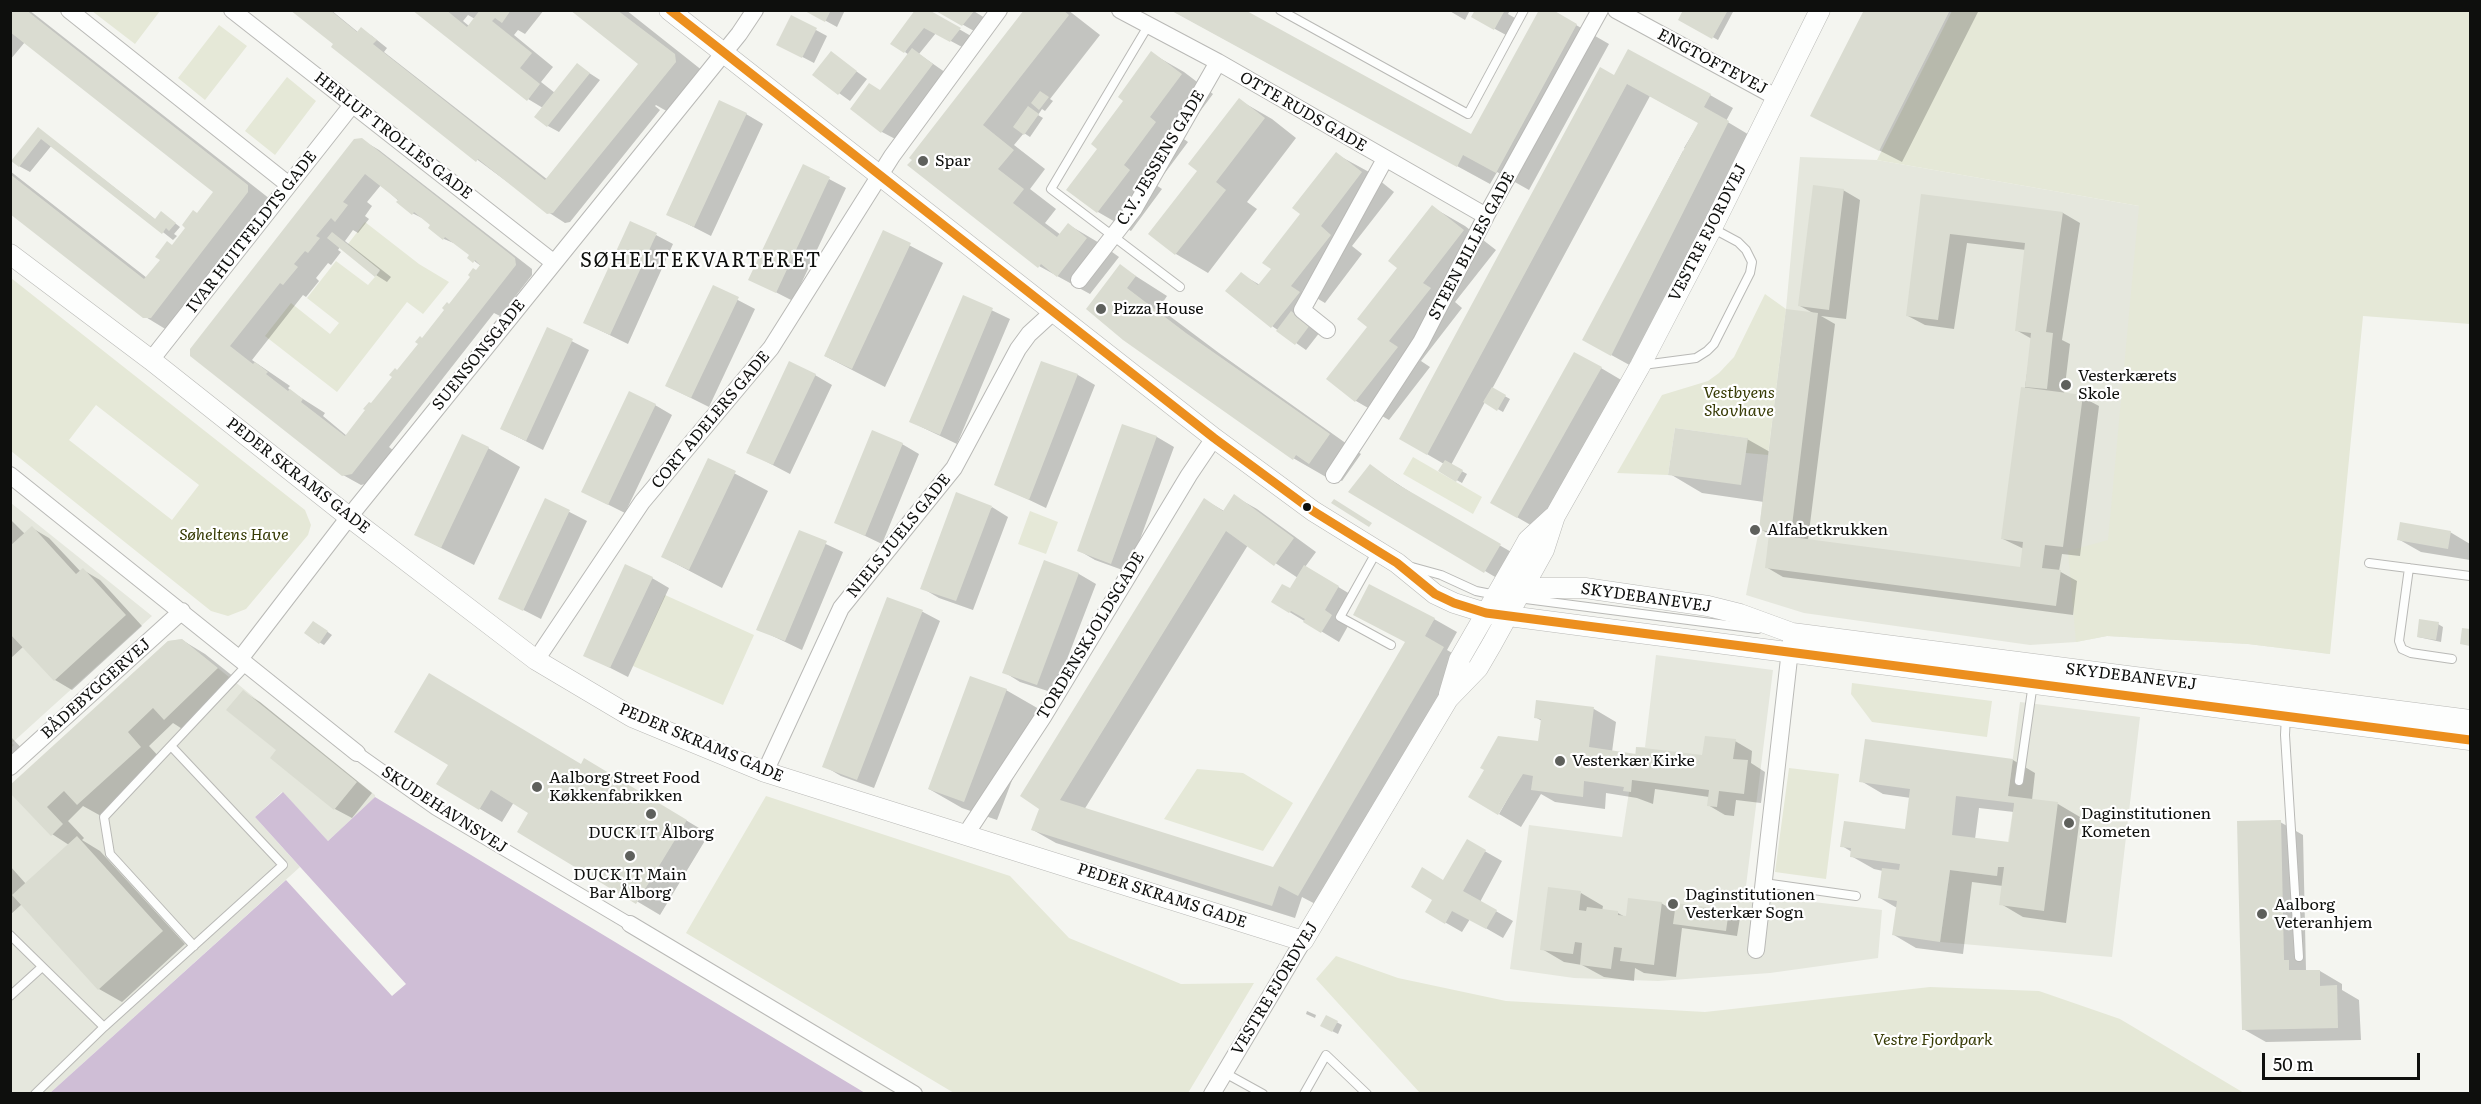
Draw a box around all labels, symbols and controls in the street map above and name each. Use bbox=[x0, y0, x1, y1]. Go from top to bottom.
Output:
street label: ENGTOFTEVEJ bbox=[1654, 25, 1770, 99]
street label: HERLUF TROLLES GADE bbox=[310, 68, 476, 204]
street label: OTTE RUDS GADE bbox=[1236, 68, 1370, 156]
street label: C.V. JESSENS GADE bbox=[1113, 87, 1209, 229]
street label: IVAR HUITFELDTS GADE bbox=[183, 147, 321, 317]
place label: Spar bbox=[935, 151, 970, 171]
marker: Spar bbox=[916, 154, 930, 168]
street label: VESTRE FJORDVEJ bbox=[1665, 161, 1751, 305]
street label: STEEN BILLES GADE bbox=[1425, 169, 1519, 323]
district label: SØHELTEKVARTERET bbox=[580, 249, 822, 273]
street label: SUENSONSGADE bbox=[428, 296, 530, 414]
place label: Pizza House bbox=[1113, 299, 1204, 319]
marker: Pizza House bbox=[1094, 302, 1108, 316]
street label: CORT ADELERS GADE bbox=[648, 347, 774, 493]
place label: Vesterkærets Skole bbox=[2078, 366, 2176, 404]
marker: Vesterkærets Skole bbox=[2059, 378, 2073, 392]
park label: Vestbyens Skovhave bbox=[1703, 383, 1775, 421]
street label: PEDER SKRAMS GADE bbox=[222, 414, 374, 538]
street label: NIELS JUELS GADE bbox=[843, 470, 955, 602]
unlabelled marker bbox=[1301, 501, 1313, 513]
place label: Alfabetkrukken bbox=[1767, 520, 1888, 540]
marker: Alfabetkrukken bbox=[1748, 523, 1762, 537]
park label: Søheltens Have bbox=[179, 525, 289, 545]
street label: TORDENSKJOLDSGADE bbox=[1033, 549, 1149, 723]
street label: SKYDEBANEVEJ bbox=[1580, 579, 1712, 617]
street label: BÅDEBYGGERVEJ bbox=[37, 635, 155, 743]
street label: SKYDEBANEVEJ bbox=[2065, 659, 2197, 695]
street label: PEDER SKRAMS GADE bbox=[616, 700, 786, 786]
place label: Vesterkær Kirke bbox=[1572, 751, 1695, 771]
marker: Vesterkær Kirke bbox=[1553, 754, 1567, 768]
street label: SKUDEHAVNSVEJ bbox=[378, 762, 510, 858]
place label: Aalborg Street Food Køkkenfabrikken bbox=[549, 768, 700, 806]
marker: Aalborg Street Food Køkkenfabrikken bbox=[530, 780, 544, 794]
place label: Daginstitutionen Kometen bbox=[2081, 804, 2211, 842]
marker: DUCK IT Ålborg bbox=[644, 807, 658, 821]
marker: Daginstitutionen Kometen bbox=[2062, 816, 2076, 830]
place label: DUCK IT Ålborg bbox=[588, 823, 714, 843]
marker: DUCK IT Main Bar Ålborg bbox=[623, 849, 637, 863]
street label: PEDER SKRAMS GADE bbox=[1075, 860, 1249, 932]
place label: DUCK IT Main Bar Ålborg bbox=[573, 865, 687, 903]
place label: Daginstitutionen Vesterkær Sogn bbox=[1685, 885, 1815, 923]
place label: Aalborg Veteranhjem bbox=[2274, 895, 2372, 933]
marker: Daginstitutionen Vesterkær Sogn bbox=[1666, 897, 1680, 911]
marker: Aalborg Veteranhjem bbox=[2255, 907, 2269, 921]
street label: VESTRE FJORDVEJ bbox=[1228, 919, 1322, 1059]
park label: Vestre Fjordpark bbox=[1873, 1030, 1993, 1050]
scale bar bbox=[2265, 1041, 2422, 1079]
text: 50 m bbox=[2273, 1050, 2314, 1077]

